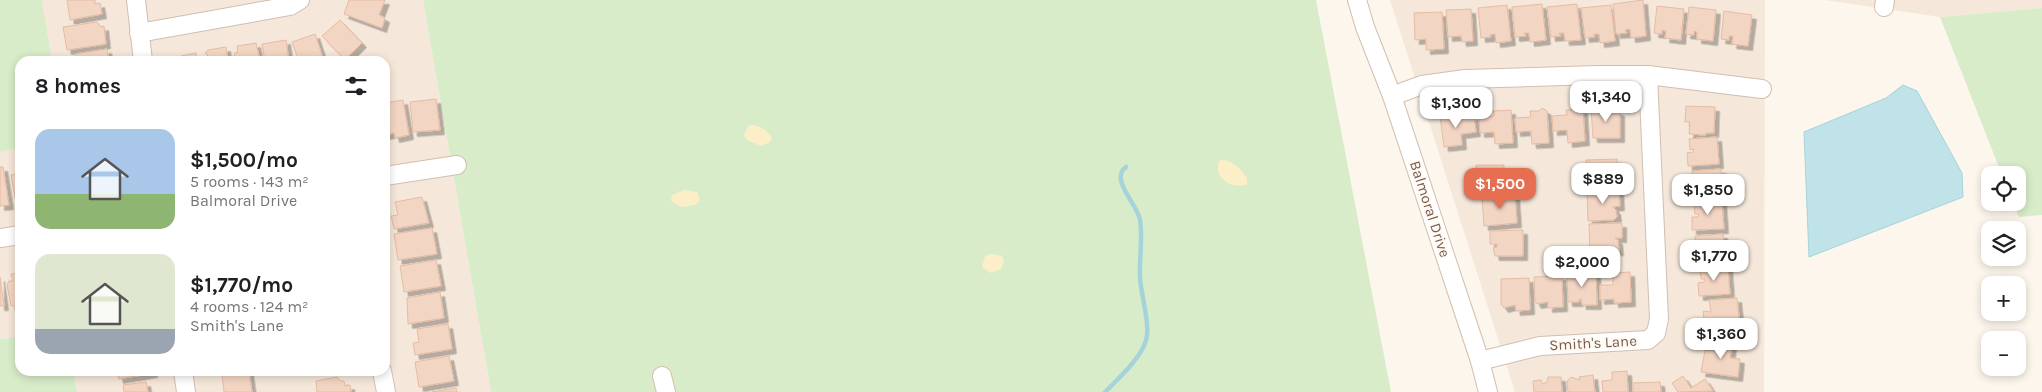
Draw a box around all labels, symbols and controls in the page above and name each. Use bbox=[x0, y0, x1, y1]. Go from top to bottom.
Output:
icon: filters bbox=[342, 72, 370, 100]
text: 8 homes bbox=[35, 74, 121, 98]
pin: $1,340 bbox=[1565, 80, 1647, 123]
pin: $1,300 bbox=[1415, 86, 1497, 129]
text: $1,340 bbox=[1581, 87, 1631, 106]
text: $1,300 bbox=[1431, 93, 1481, 112]
text: $1,500/mo bbox=[190, 148, 298, 172]
icon: home bbox=[75, 149, 135, 209]
street label: Balmoral Drive bbox=[1406, 158, 1454, 260]
pin: $889 bbox=[1573, 162, 1633, 205]
map controls bbox=[1981, 166, 2026, 376]
button: locate bbox=[1981, 166, 2026, 211]
pin: $1,500 bbox=[1459, 168, 1541, 210]
text: $889 bbox=[1582, 169, 1624, 188]
text: 5 rooms · 143 m² bbox=[190, 172, 309, 191]
text: $1,500 bbox=[1475, 174, 1525, 193]
pin: $1,850 bbox=[1667, 174, 1749, 216]
text: $1,850 bbox=[1683, 180, 1733, 199]
text: Balmoral Drive bbox=[190, 191, 297, 210]
button: layers bbox=[1981, 221, 2026, 266]
pin: $1,770 bbox=[1673, 240, 1755, 282]
pin: $2,000 bbox=[1541, 246, 1623, 288]
text: $1,770 bbox=[1691, 246, 1737, 265]
text: $2,000 bbox=[1554, 252, 1610, 271]
text: $1,770/mo bbox=[190, 273, 293, 297]
icon: home bbox=[75, 274, 135, 334]
button: + bbox=[1981, 276, 2026, 321]
text: 4 rooms · 124 m² bbox=[190, 297, 309, 316]
text: Smith's Lane bbox=[190, 316, 284, 335]
pin: $1,360 bbox=[1680, 318, 1762, 360]
text: $1,360 bbox=[1696, 324, 1746, 343]
button: − bbox=[1981, 331, 2026, 376]
street label: Smith's Lane bbox=[1549, 332, 1637, 354]

